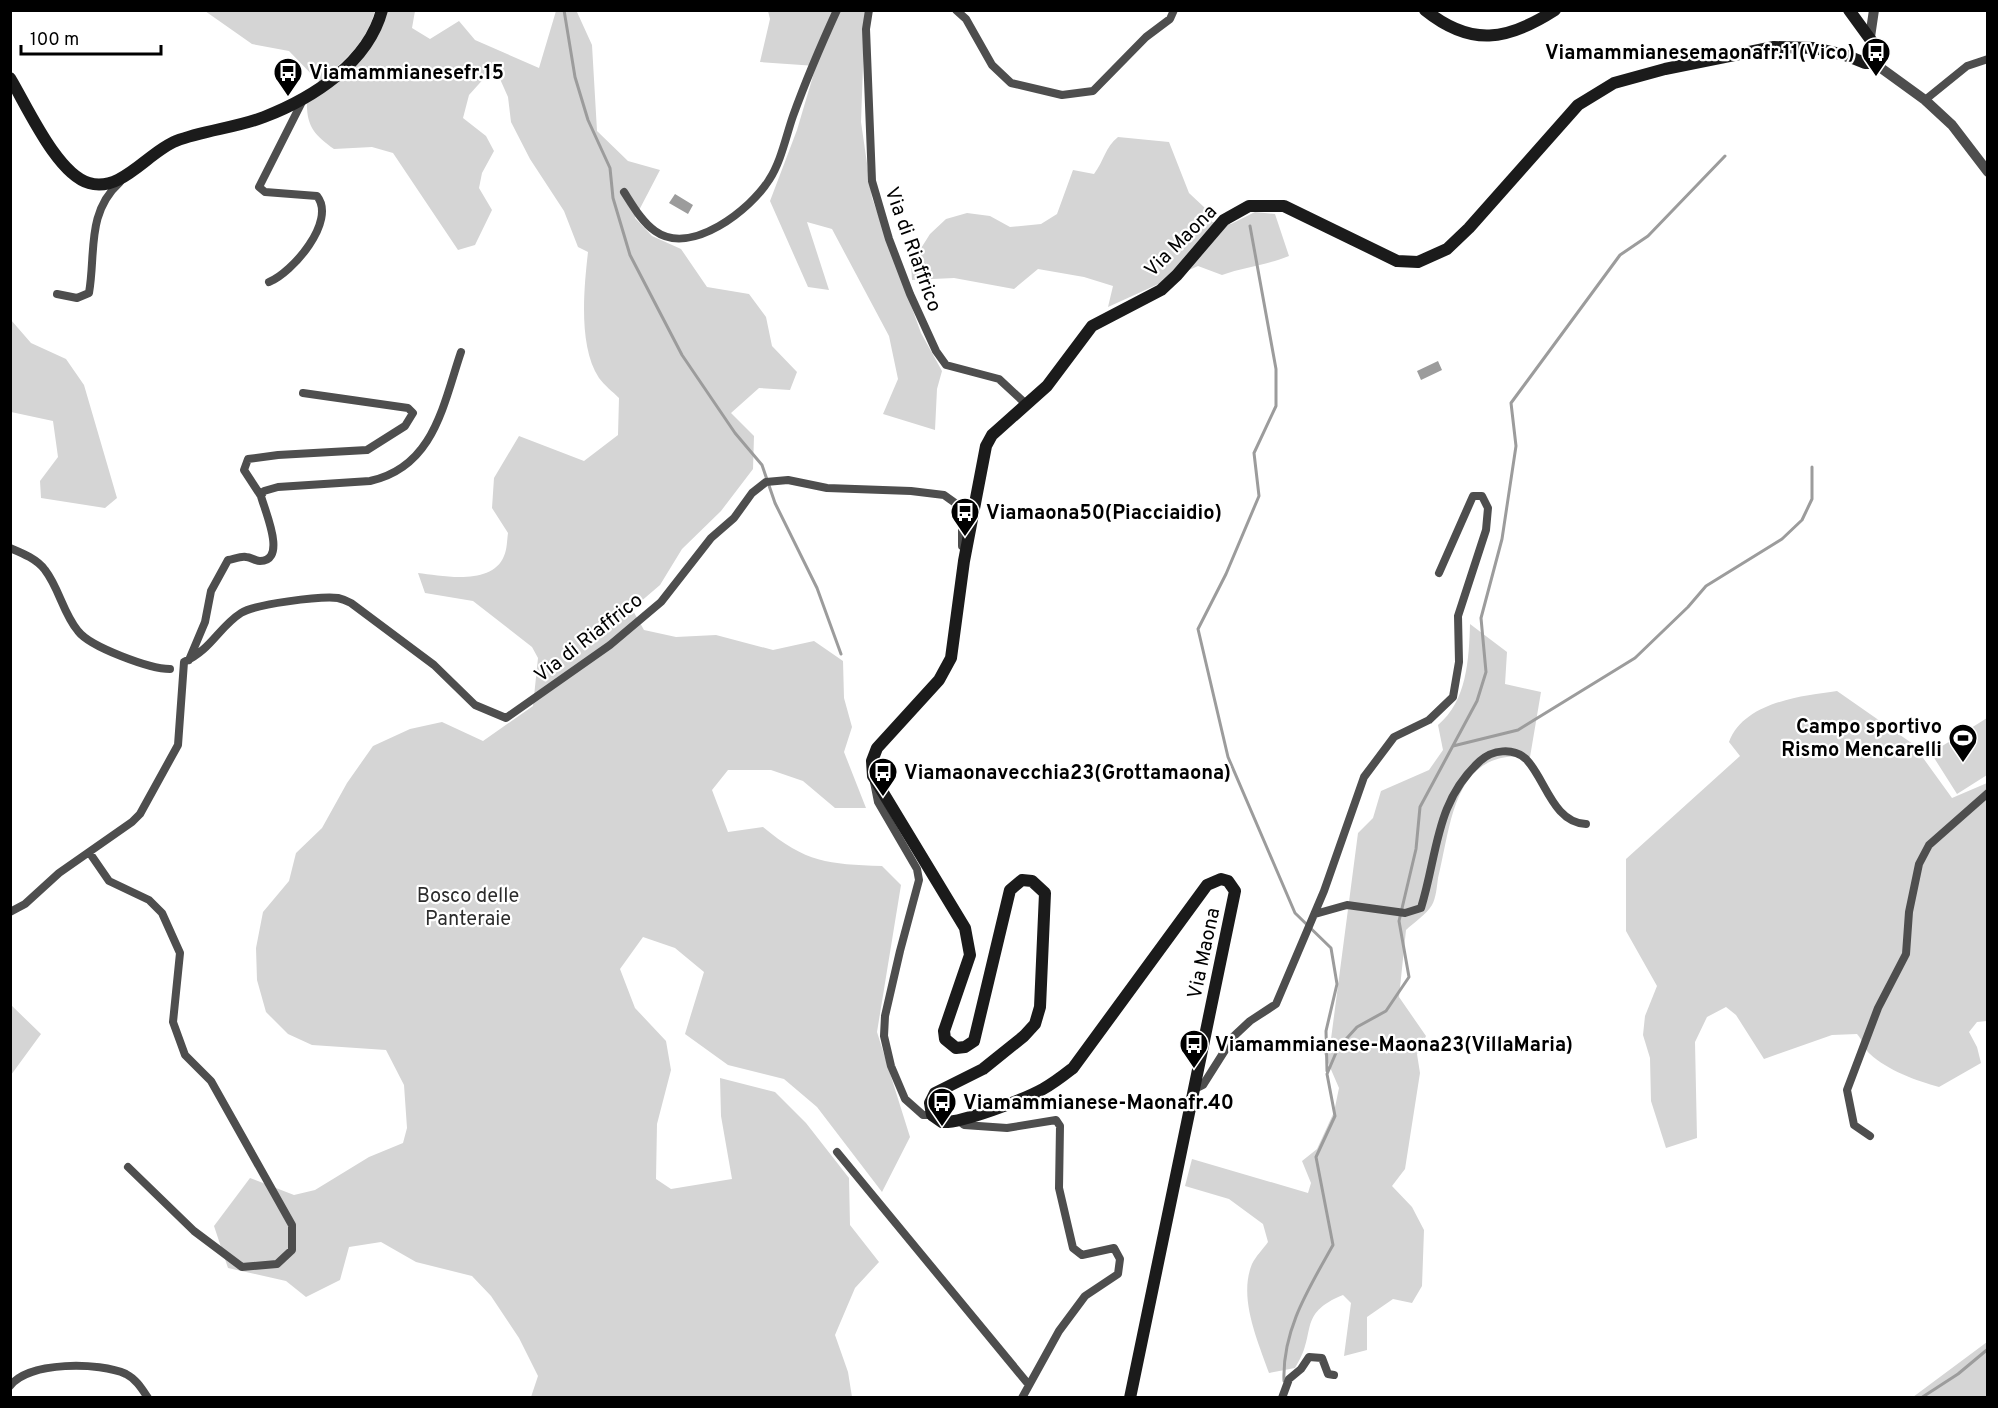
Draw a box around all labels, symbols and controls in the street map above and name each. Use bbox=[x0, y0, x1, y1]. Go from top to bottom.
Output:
scale bar bbox=[21, 18, 160, 56]
text: 100 m bbox=[30, 29, 79, 52]
bus stop icon: Viamammianesemaonafr.11(Vico) bbox=[1860, 36, 1892, 78]
place label: Viamammianesemaonafr.11(Vico) bbox=[1545, 41, 1855, 67]
bus stop icon: Viamammianesefr.15 bbox=[272, 56, 304, 98]
place label: Viamammianesefr.15 bbox=[309, 61, 504, 87]
street label: Via di Riaffrico bbox=[878, 184, 947, 316]
street label: Via Maona bbox=[1139, 199, 1223, 283]
bus stop icon: Viamaona50(Piacciaidio) bbox=[949, 496, 981, 538]
place label: Viamaona50(Piacciaidio) bbox=[986, 501, 1222, 527]
street label: Via di Riaffrico bbox=[530, 588, 649, 689]
place label: Campo sportivo Rismo Mencarelli bbox=[1781, 715, 1942, 764]
sports icon: Campo sportivo Rismo Mencarelli bbox=[1947, 722, 1979, 764]
bus stop icon: Viamaonavecchia23(Grottamaona) bbox=[867, 756, 899, 798]
place label: Viamaonavecchia23(Grottamaona) bbox=[904, 761, 1231, 787]
park label: Bosco delle Panteraie bbox=[417, 884, 519, 933]
street label: Via Maona bbox=[1183, 905, 1227, 1001]
bus stop icon: Viamammianese-Maona23(VillaMaria) bbox=[1178, 1028, 1210, 1070]
place label: Viamammianese-Maona23(VillaMaria) bbox=[1215, 1033, 1573, 1059]
bus stop icon: Viamammianese-Maonafr.40 bbox=[926, 1086, 958, 1128]
place label: Viamammianese-Maonafr.40 bbox=[963, 1091, 1234, 1117]

